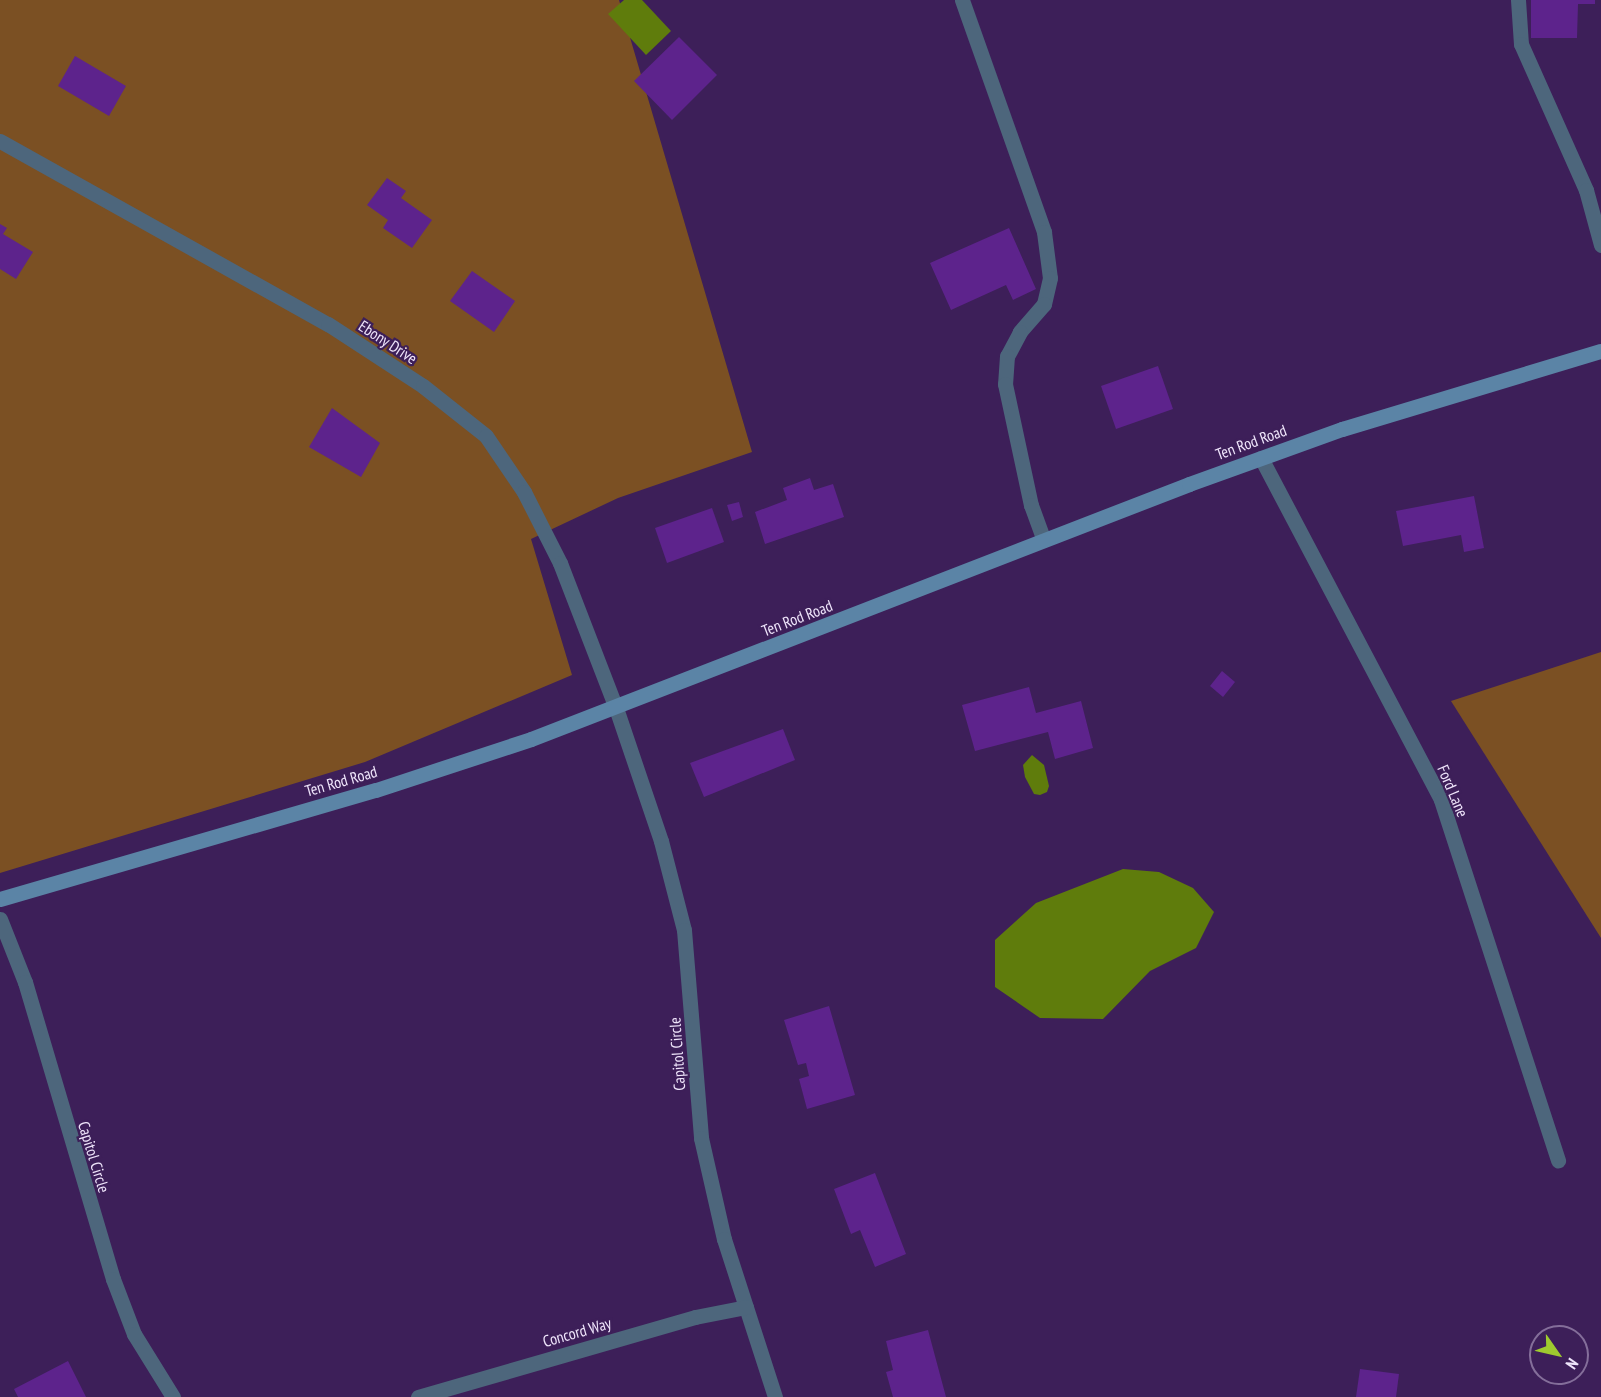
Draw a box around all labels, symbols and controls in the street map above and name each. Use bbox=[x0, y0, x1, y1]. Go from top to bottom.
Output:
street label: Ebony Drive bbox=[355, 316, 421, 368]
street label: Ten Rod Road bbox=[1213, 420, 1289, 464]
street label: Ten Rod Road bbox=[759, 596, 835, 640]
street label: Ten Rod Road bbox=[303, 762, 379, 800]
street label: Ford Lane bbox=[1433, 762, 1473, 820]
street label: Capitol Circle bbox=[665, 1017, 689, 1091]
street label: Capitol Circle bbox=[74, 1119, 114, 1195]
street label: Concord Way bbox=[540, 1313, 614, 1351]
north arrow bbox=[1529, 1325, 1589, 1385]
text: N bbox=[1562, 1355, 1583, 1373]

